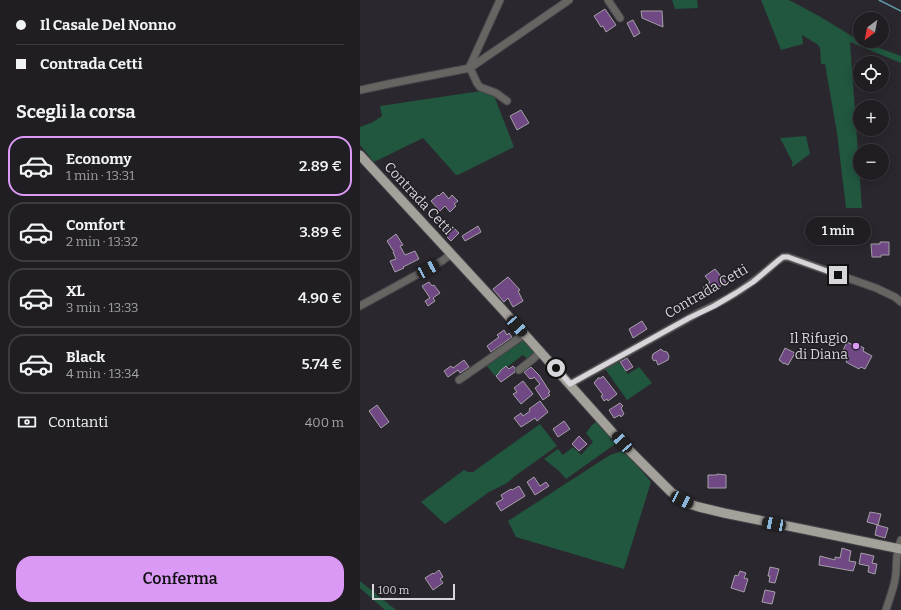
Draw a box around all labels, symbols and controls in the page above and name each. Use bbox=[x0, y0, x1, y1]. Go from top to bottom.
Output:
north arrow bbox=[853, 12, 889, 48]
map controls bbox=[853, 12, 889, 180]
text: Il Casale Del Nonno bbox=[40, 16, 176, 34]
text: Contrada Cetti bbox=[40, 55, 143, 73]
button: locate bbox=[853, 56, 889, 92]
button: + bbox=[853, 100, 889, 136]
text: Scegli la corsa bbox=[16, 101, 136, 123]
button: − bbox=[853, 144, 889, 180]
icon: car bbox=[18, 148, 54, 184]
text: Economy bbox=[66, 150, 132, 168]
text: 2.89 € bbox=[299, 157, 342, 175]
street label: Contrada Cetti bbox=[381, 158, 457, 238]
text: 1 min · 13:31 bbox=[66, 168, 134, 183]
icon: car bbox=[18, 214, 54, 250]
text: Comfort bbox=[66, 216, 125, 234]
callout: 1 min bbox=[805, 217, 871, 245]
text: 3.89 € bbox=[299, 223, 342, 241]
text: 1 min bbox=[822, 223, 854, 238]
text: 2 min · 13:32 bbox=[66, 234, 138, 249]
car bbox=[415, 258, 441, 280]
street label: Contrada Cetti bbox=[662, 261, 751, 322]
route end bbox=[829, 266, 847, 284]
icon: car bbox=[18, 280, 54, 316]
text: XL bbox=[66, 282, 85, 300]
text: 4.90 € bbox=[298, 289, 342, 307]
text: 3 min · 13:33 bbox=[66, 300, 138, 315]
car bbox=[505, 313, 529, 339]
place label: Il Rifugio di Diana bbox=[790, 330, 848, 363]
marker: Il Rifugio di Diana bbox=[851, 341, 861, 351]
icon: car bbox=[18, 346, 54, 382]
text: Black bbox=[66, 348, 105, 366]
text: 5.74 € bbox=[301, 355, 342, 373]
route start bbox=[547, 359, 565, 377]
text: 4 min · 13:34 bbox=[66, 366, 139, 381]
icon: cash bbox=[16, 411, 38, 433]
text: Contanti bbox=[48, 413, 108, 431]
text: 400 m bbox=[305, 415, 344, 430]
car bbox=[610, 429, 634, 455]
car bbox=[669, 489, 695, 511]
car bbox=[761, 516, 787, 532]
button: Conferma bbox=[16, 556, 344, 602]
scale bar bbox=[372, 582, 455, 601]
text: 100 m bbox=[378, 584, 409, 597]

